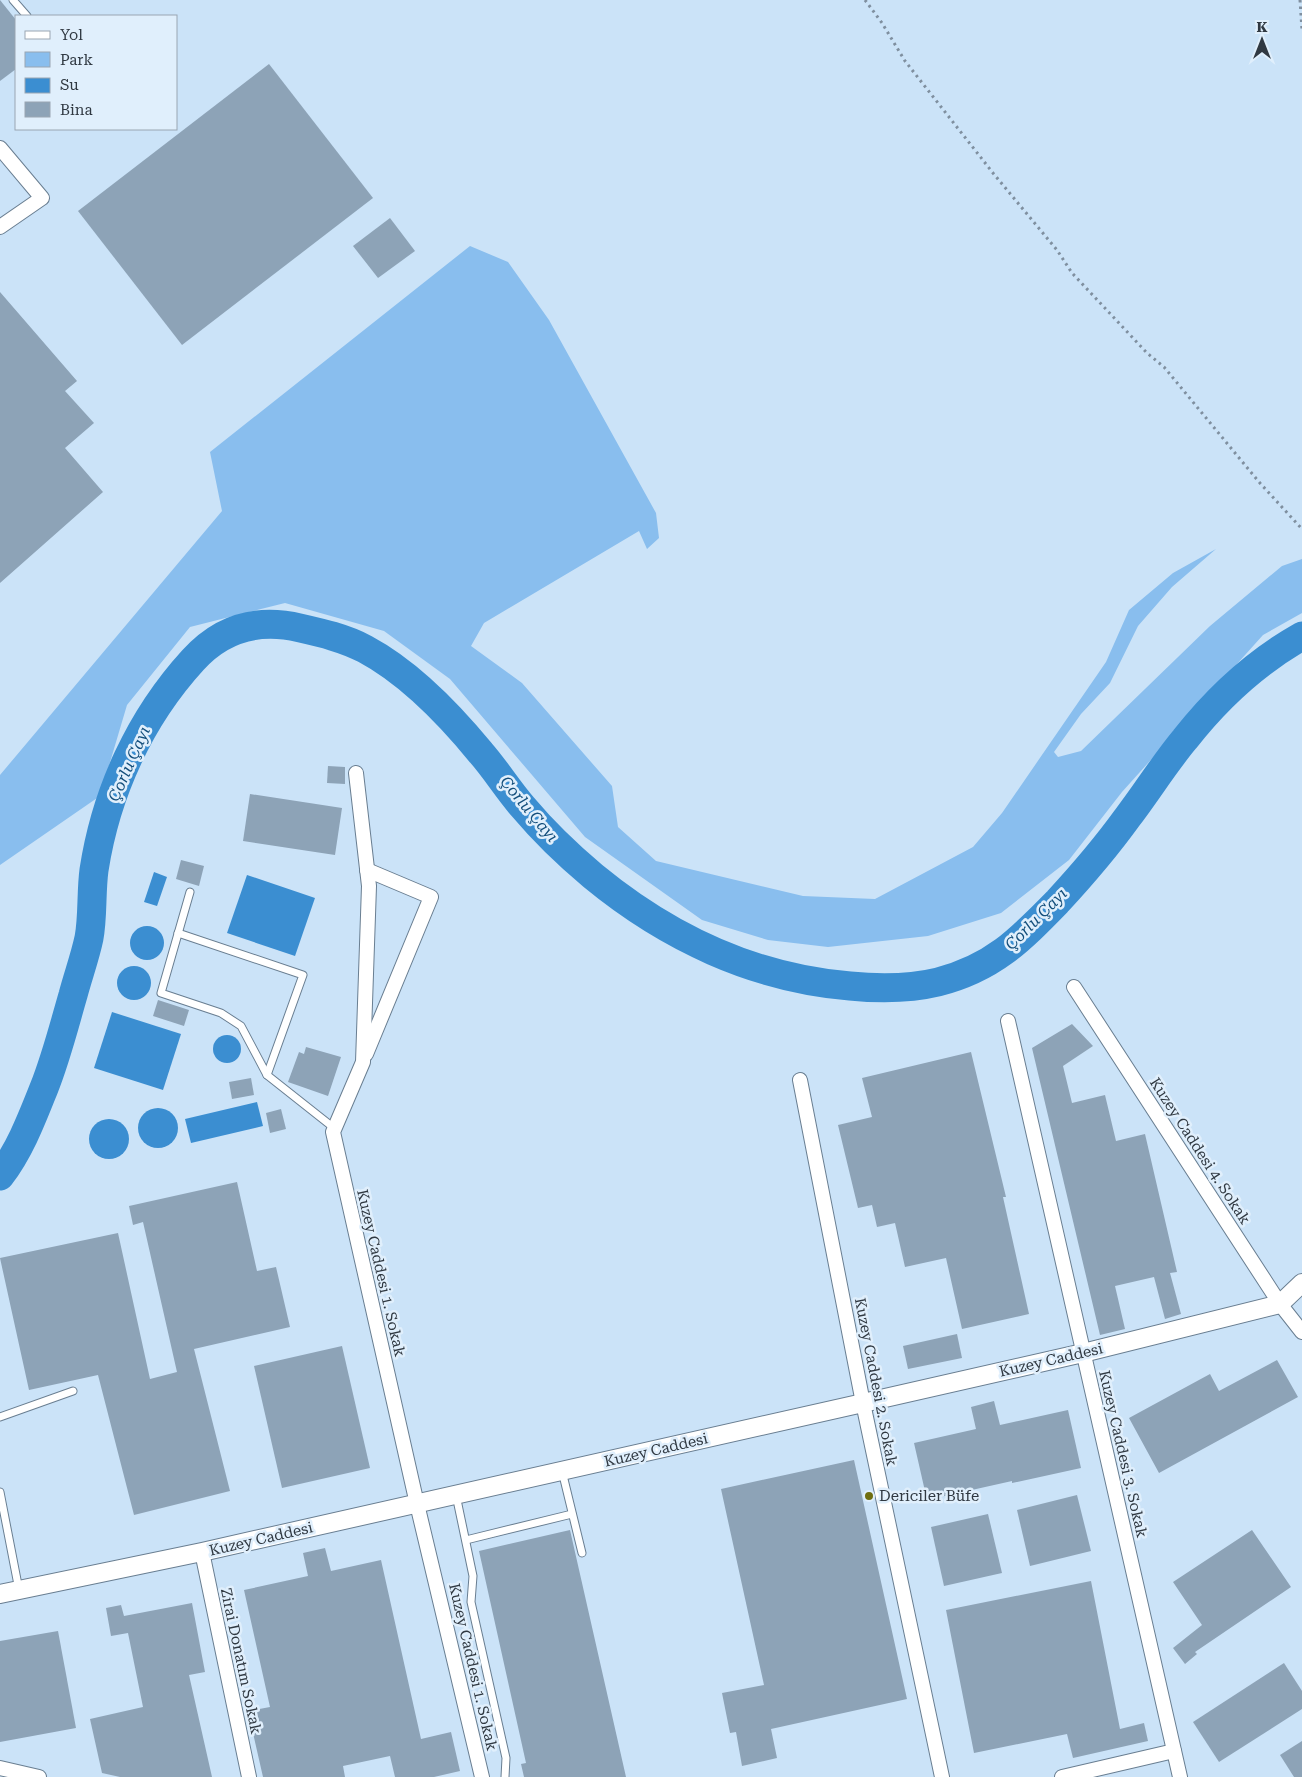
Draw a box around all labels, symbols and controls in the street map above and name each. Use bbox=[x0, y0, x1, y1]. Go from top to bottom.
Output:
legend bbox=[15, 15, 178, 130]
north arrow bbox=[1237, 15, 1287, 65]
text: K bbox=[1256, 19, 1268, 35]
text: Yol bbox=[60, 26, 83, 44]
text: Park bbox=[60, 51, 94, 69]
text: Su bbox=[60, 76, 79, 94]
text: Bina bbox=[60, 101, 93, 119]
water label: Çorlu Çayı bbox=[104, 724, 154, 804]
water label: Çorlu Çayı bbox=[496, 772, 562, 846]
water label: Çorlu Çayı bbox=[1001, 884, 1071, 954]
street label: Kuzey Caddesi 4. Sokak bbox=[1146, 1074, 1254, 1228]
street label: Kuzey Caddesi 1. Sokak bbox=[353, 1188, 409, 1359]
street label: Kuzey Caddesi 2. Sokak bbox=[851, 1296, 901, 1468]
street label: Kuzey Caddesi bbox=[997, 1339, 1105, 1381]
street label: Kuzey Caddesi 3. Sokak bbox=[1095, 1369, 1151, 1540]
street label: Kuzey Caddesi bbox=[602, 1429, 710, 1471]
place label: Dericiler Büfe bbox=[879, 1487, 979, 1505]
marker: Dericiler Büfe bbox=[863, 1490, 875, 1502]
street label: Kuzey Caddesi bbox=[207, 1518, 315, 1560]
street label: Kuzey Caddesi 1. Sokak bbox=[445, 1582, 501, 1753]
street label: Zirai Donatım Sokak bbox=[217, 1586, 265, 1736]

